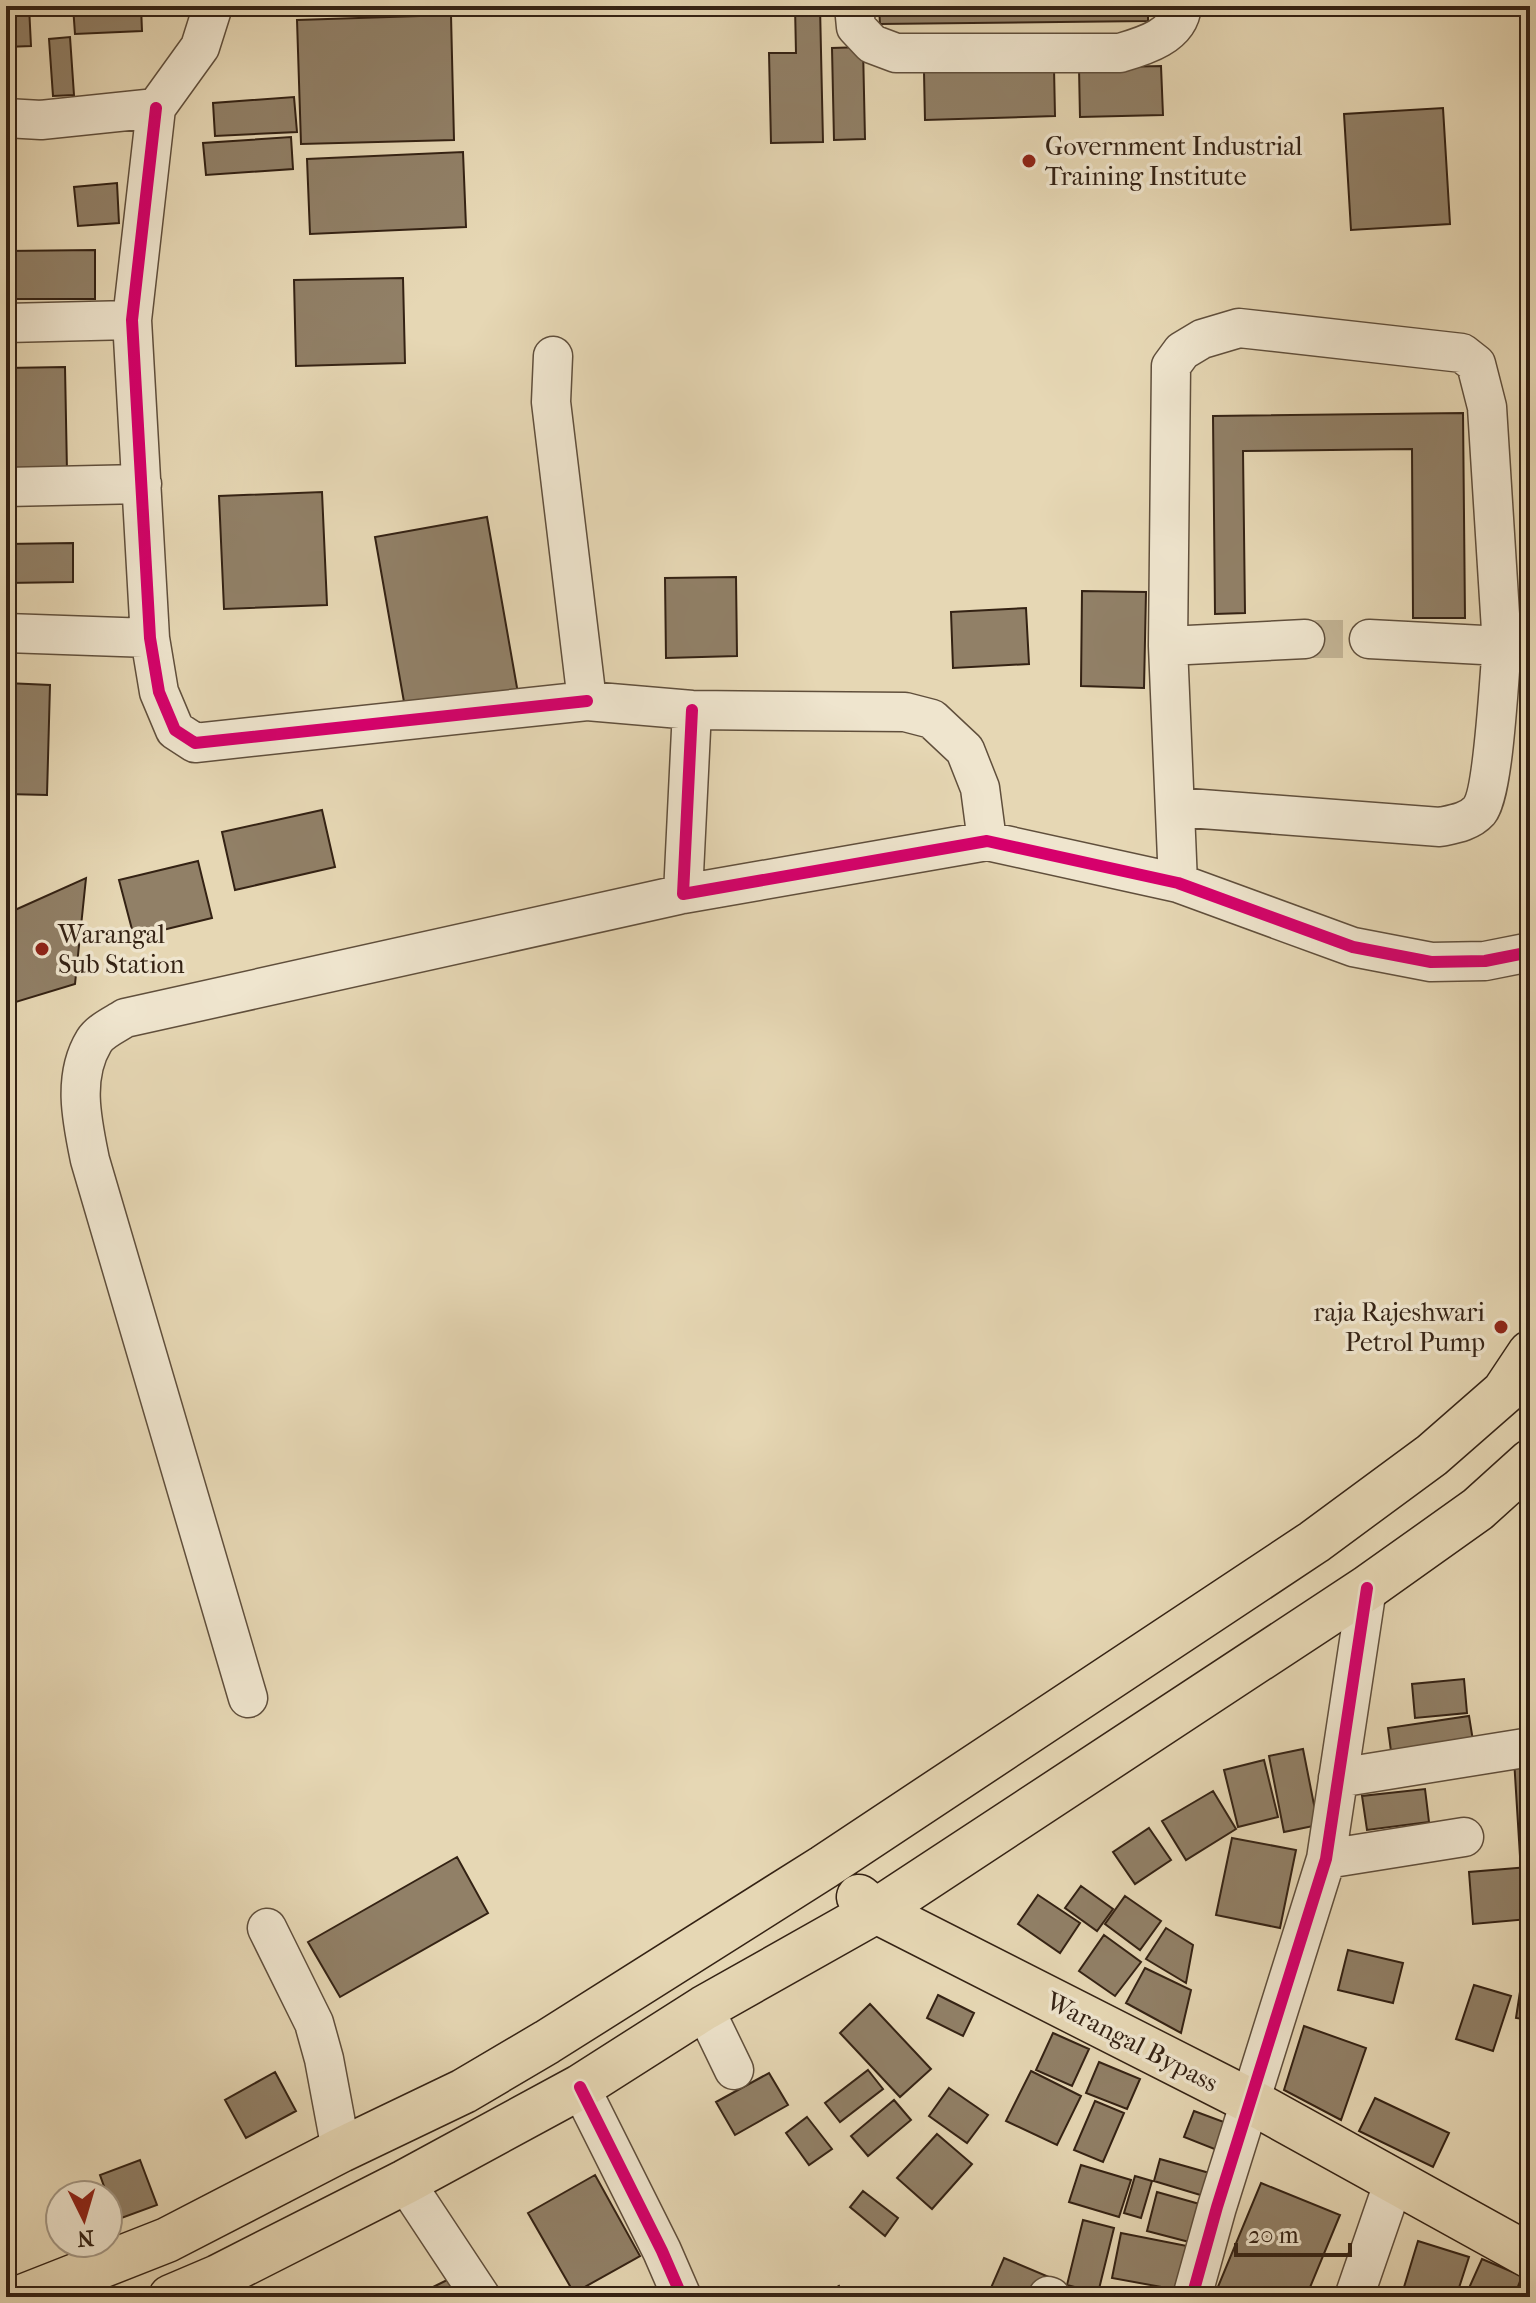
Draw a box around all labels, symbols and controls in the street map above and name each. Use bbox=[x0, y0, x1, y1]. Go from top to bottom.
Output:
place label: Government Industrial Training Institute bbox=[1045, 131, 1303, 192]
marker: Government Industrial Training Institute bbox=[1020, 152, 1038, 170]
place label: Warangal Sub Station bbox=[57, 919, 185, 980]
marker: Warangal Sub Station bbox=[33, 940, 51, 958]
place label: raja Rajeshwari Petrol Pump bbox=[1314, 1297, 1485, 1358]
marker: raja Rajeshwari Petrol Pump bbox=[1492, 1318, 1510, 1336]
street label: Warangal Bypass bbox=[1040, 1985, 1223, 2099]
north arrow bbox=[44, 2179, 124, 2259]
scale bar bbox=[1236, 2207, 1350, 2257]
text: 20 m bbox=[1248, 2221, 1299, 2249]
text: N bbox=[76, 2224, 95, 2252]

